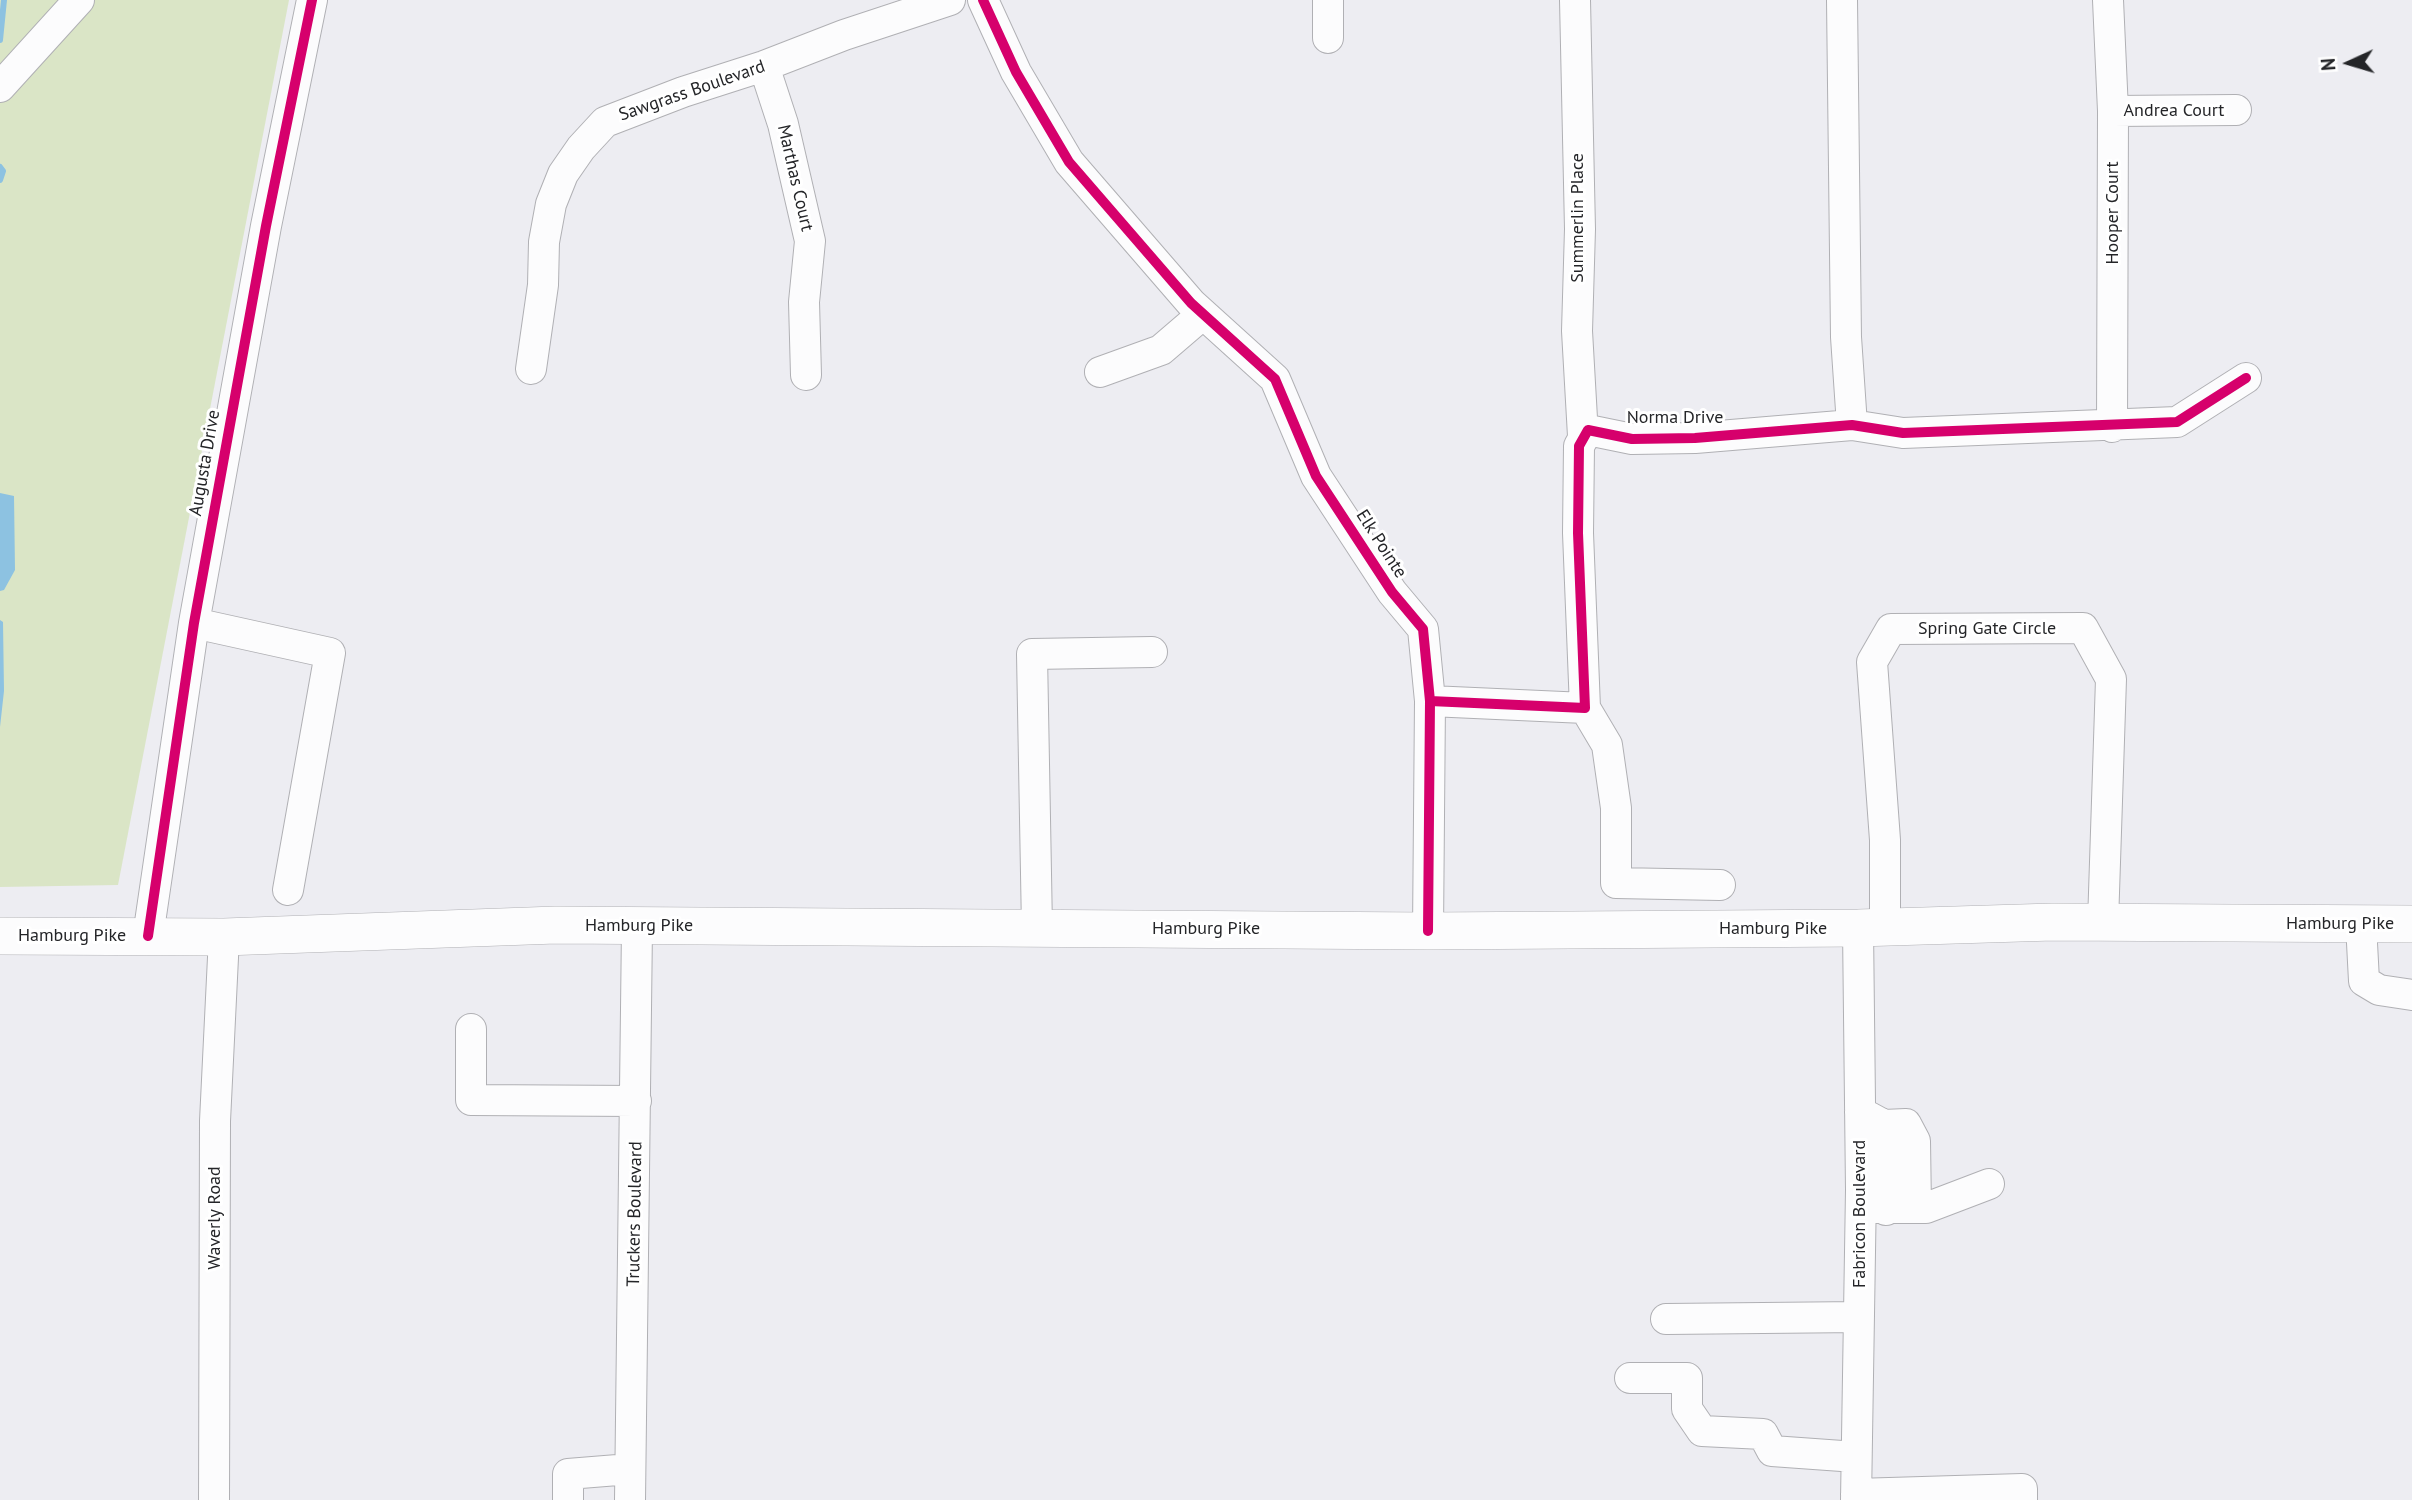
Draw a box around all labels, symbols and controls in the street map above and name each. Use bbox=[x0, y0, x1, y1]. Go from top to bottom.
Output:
north arrow bbox=[2314, 28, 2384, 98]
street label: Sawgrass Boulevard bbox=[616, 56, 768, 126]
text: N bbox=[2316, 57, 2340, 72]
street label: Andrea Court bbox=[2124, 100, 2224, 122]
street label: Marthas Court bbox=[772, 123, 818, 233]
street label: Summerlin Place bbox=[1567, 153, 1589, 283]
street label: Hooper Court bbox=[2102, 162, 2124, 264]
street label: Norma Drive bbox=[1627, 407, 1723, 429]
street label: Augusta Drive bbox=[185, 408, 225, 518]
street label: Elk Pointe bbox=[1351, 506, 1411, 582]
street label: Spring Gate Circle bbox=[1918, 618, 2056, 640]
street label: Hamburg Pike bbox=[2286, 913, 2394, 935]
street label: Hamburg Pike bbox=[585, 915, 693, 937]
street label: Hamburg Pike bbox=[1152, 918, 1260, 940]
street label: Hamburg Pike bbox=[1719, 918, 1827, 940]
street label: Hamburg Pike bbox=[18, 925, 126, 947]
street label: Fabricon Boulevard bbox=[1849, 1140, 1871, 1288]
street label: Truckers Boulevard bbox=[623, 1141, 647, 1287]
street label: Waverly Road bbox=[204, 1166, 226, 1270]

